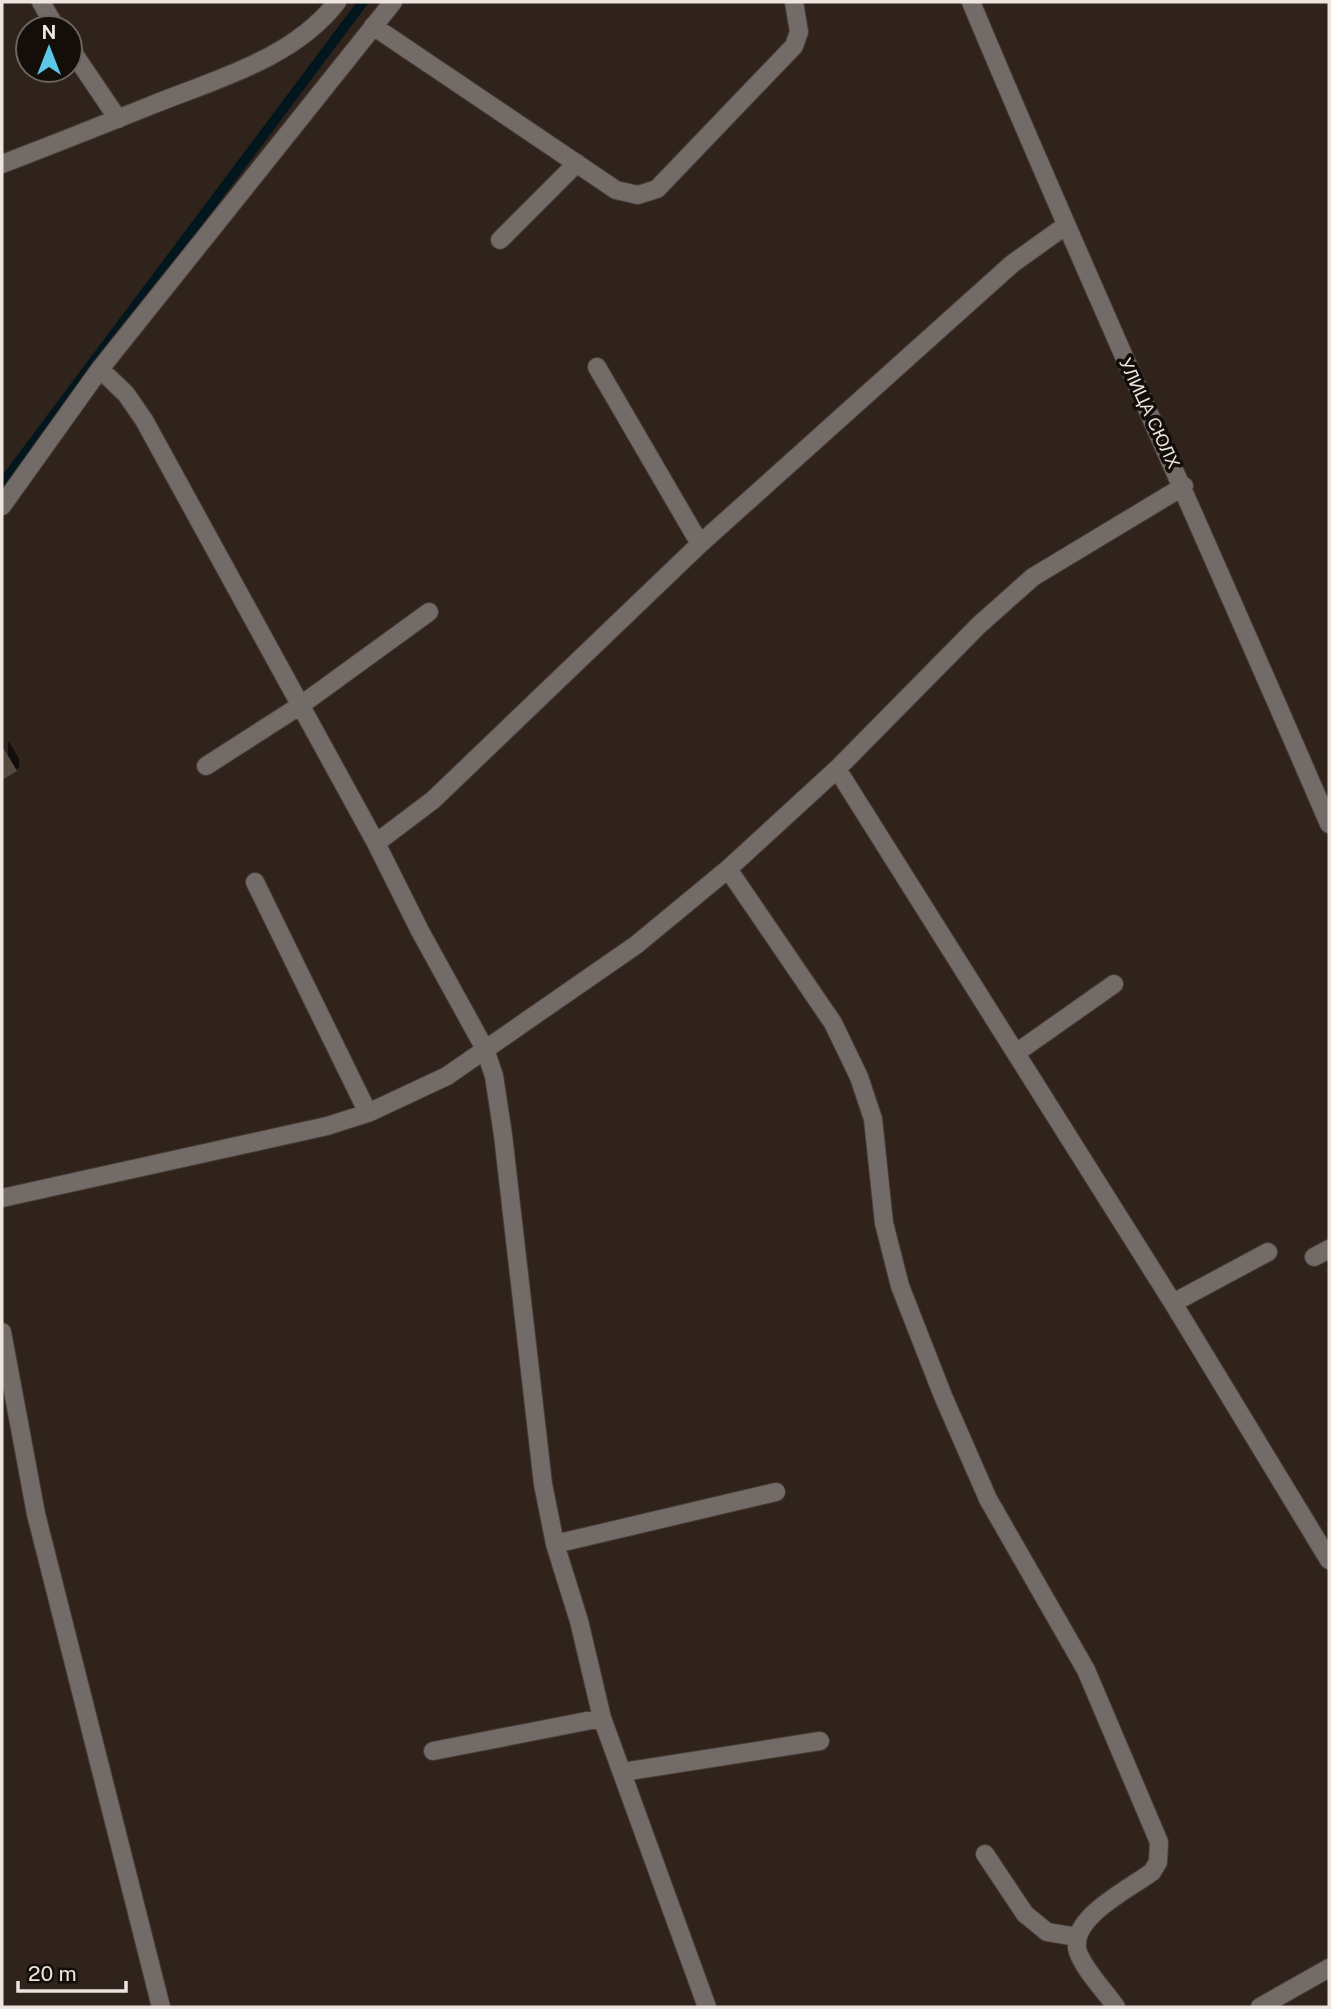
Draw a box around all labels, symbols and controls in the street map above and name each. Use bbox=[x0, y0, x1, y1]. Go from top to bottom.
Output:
north arrow bbox=[14, 14, 84, 84]
text: N bbox=[42, 21, 56, 43]
street label: УЛИЦА СЮЛХ bbox=[1115, 354, 1185, 472]
scale bar bbox=[18, 1950, 126, 1994]
text: 20 m bbox=[28, 1961, 77, 1986]

